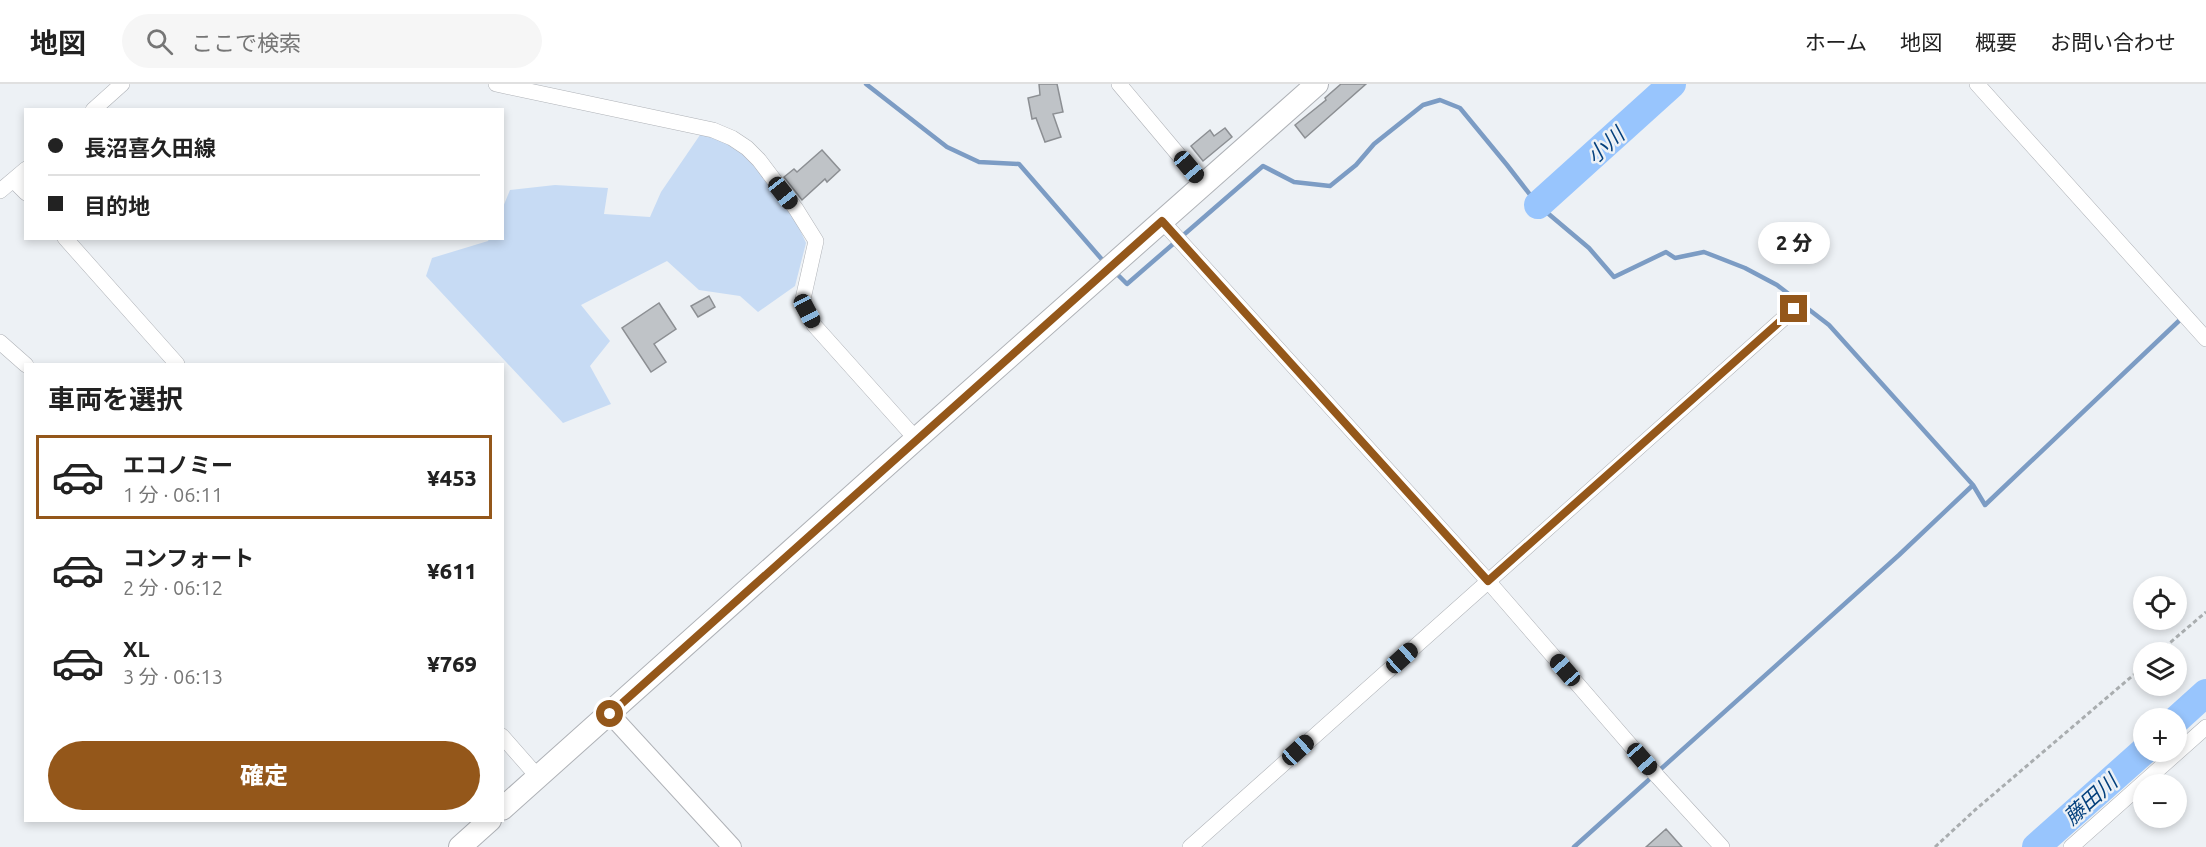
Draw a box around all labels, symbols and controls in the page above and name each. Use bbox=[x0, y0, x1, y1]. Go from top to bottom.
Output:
search box bbox=[122, 14, 542, 68]
icon: search bbox=[143, 25, 176, 58]
text: 地図 bbox=[30, 27, 86, 58]
text: ここで検索 bbox=[191, 30, 301, 55]
text: ホーム bbox=[1805, 30, 1867, 54]
text: 地図 bbox=[1900, 30, 1942, 54]
text: 概要 bbox=[1975, 30, 2017, 54]
text: お問い合わせ bbox=[2050, 30, 2176, 54]
water label: 小川 bbox=[1581, 121, 1630, 168]
text: 長沼喜久田線 bbox=[84, 135, 216, 160]
car bbox=[1171, 147, 1207, 187]
car bbox=[765, 173, 801, 213]
text: 目的地 bbox=[84, 193, 150, 218]
callout: 2 分 bbox=[1758, 222, 1830, 264]
text: 2 分 bbox=[1776, 231, 1812, 254]
car bbox=[791, 291, 823, 331]
route end bbox=[1780, 295, 1807, 322]
text: 車両を選択 bbox=[48, 384, 183, 414]
icon: car bbox=[51, 450, 105, 504]
text: エコノミー bbox=[123, 452, 233, 477]
text: ¥453 bbox=[427, 465, 477, 490]
text: 1 分 · 06:11 bbox=[123, 483, 223, 506]
icon: car bbox=[51, 543, 105, 597]
text: コンフォート bbox=[123, 545, 254, 570]
text: ¥611 bbox=[427, 558, 477, 583]
text: 2 分 · 06:12 bbox=[123, 576, 223, 599]
map controls bbox=[2133, 576, 2187, 828]
button: locate bbox=[2133, 576, 2187, 630]
icon: car bbox=[51, 636, 105, 690]
text: XL bbox=[123, 636, 150, 661]
car bbox=[1383, 639, 1421, 677]
button: layers bbox=[2133, 642, 2187, 696]
text: ¥769 bbox=[427, 651, 477, 676]
car bbox=[1546, 651, 1584, 689]
text: 3 分 · 06:13 bbox=[123, 665, 223, 688]
route start bbox=[596, 700, 623, 727]
button: + bbox=[2133, 708, 2187, 762]
car bbox=[1279, 731, 1317, 769]
car bbox=[1623, 740, 1661, 778]
button: 確定 bbox=[48, 741, 480, 810]
water label: 藤田川 bbox=[2059, 768, 2123, 829]
button: − bbox=[2133, 774, 2187, 828]

